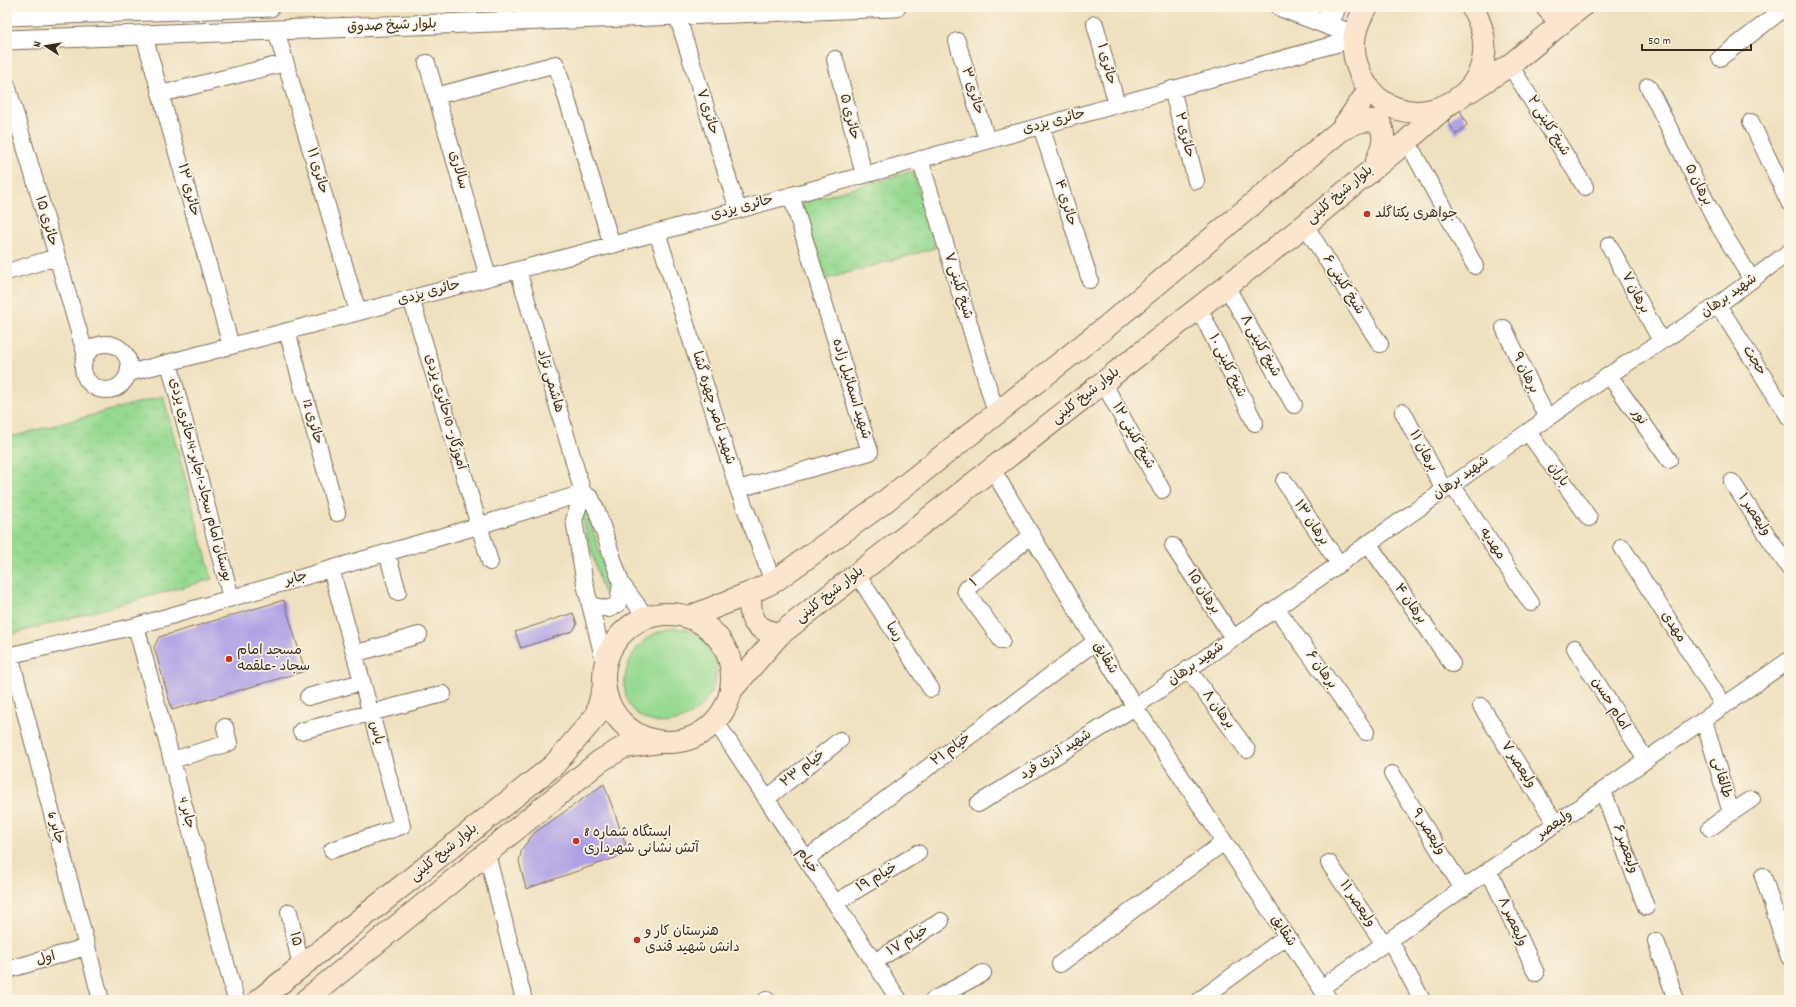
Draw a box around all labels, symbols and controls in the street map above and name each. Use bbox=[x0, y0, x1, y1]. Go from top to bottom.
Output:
street label: بلوار شیخ صدوق bbox=[347, 14, 437, 38]
north arrow bbox=[26, 26, 66, 66]
scale bar bbox=[1642, 26, 1751, 52]
text: 50 m bbox=[1648, 33, 1671, 50]
text: N bbox=[30, 39, 47, 49]
street label: حائری ۱ bbox=[1091, 41, 1121, 87]
street label: حائری ۳ bbox=[955, 65, 989, 117]
street label: حائری ۷ bbox=[691, 87, 723, 137]
street label: حائری ۵ bbox=[834, 92, 864, 142]
street label: شیخ کلینی ۲ bbox=[1521, 92, 1575, 160]
street label: حائری یزدی bbox=[1020, 104, 1088, 140]
street label: حائری ۲ bbox=[1169, 110, 1199, 160]
street label: حائری ۱۱ bbox=[301, 146, 333, 196]
street label: سالاری bbox=[443, 148, 473, 192]
street label: حائری ۱۳ bbox=[171, 161, 205, 219]
street label: بلوار شیخ کلینی bbox=[1302, 161, 1378, 229]
street label: برهان ۵ bbox=[1679, 161, 1717, 209]
street label: حائری ۴ bbox=[1048, 177, 1082, 229]
street label: حائری یزدی bbox=[708, 190, 776, 226]
street label: حائری ۱۵ bbox=[29, 193, 63, 249]
place label: جواهری یکتاگلد bbox=[1375, 204, 1458, 224]
marker: جواهری یکتاگلد bbox=[1362, 209, 1372, 219]
street label: شیخ کلینی ۷ bbox=[938, 250, 978, 322]
street label: شیخ کلینی ۶ bbox=[1317, 251, 1369, 319]
street label: برهان ۷ bbox=[1616, 269, 1654, 317]
street label: شهید برهان bbox=[1697, 269, 1761, 323]
street label: حائری یزدی bbox=[395, 275, 463, 311]
street label: شیخ کلینی ۸ bbox=[1235, 311, 1285, 381]
street label: شیخ کلینی ۱۰ bbox=[1203, 331, 1251, 401]
street label: شهید اسمائیل زاده bbox=[826, 336, 876, 442]
street label: حجت bbox=[1737, 342, 1771, 380]
street label: هاشمی نژاد bbox=[531, 347, 569, 415]
street label: شهید ناصر چهره گشا bbox=[686, 349, 740, 467]
street label: برهان ۹ bbox=[1506, 349, 1544, 397]
street label: آموزگار- 10حائری یزدی bbox=[419, 352, 471, 473]
street label: بلوار شیخ کلینی bbox=[1047, 363, 1125, 429]
street label: بوستان امام سجاد-1جابر-14حائری یزدی bbox=[163, 376, 237, 584]
street label: حائری 12 bbox=[296, 397, 328, 447]
street label: شیخ کلینی ۱۲ bbox=[1106, 399, 1160, 473]
street label: نور bbox=[1626, 404, 1652, 429]
street label: برهان ۱۱ bbox=[1404, 427, 1442, 475]
street label: شهید برهان bbox=[1429, 451, 1493, 505]
street label: باران bbox=[1542, 459, 1574, 491]
street label: ولیعصر ۱ bbox=[1732, 490, 1776, 540]
street label: برهان ۱۳ bbox=[1288, 496, 1334, 550]
street label: مهدیه bbox=[1474, 524, 1510, 564]
street label: بلوار شیخ کلینی bbox=[791, 562, 869, 628]
street label: جابر bbox=[281, 566, 310, 592]
street label: برهان ۱۵ bbox=[1181, 566, 1225, 618]
street label: ۱ bbox=[966, 574, 982, 592]
street label: برهان ۴ bbox=[1389, 580, 1431, 628]
street label: مهدی bbox=[1655, 607, 1691, 647]
street label: رسا bbox=[880, 618, 908, 646]
street label: شهید برهان bbox=[1164, 637, 1228, 691]
street label: شقایق bbox=[1088, 638, 1122, 678]
place label: مسجد امام سجاد -علقمه bbox=[237, 641, 310, 677]
street label: برهان ۶ bbox=[1300, 647, 1342, 693]
marker: مسجد امام سجاد -علقمه bbox=[224, 654, 234, 664]
street label: امام حسن bbox=[1586, 674, 1634, 734]
street label: برهان ۸ bbox=[1197, 686, 1239, 734]
street label: یاس bbox=[363, 719, 389, 747]
street label: شهید آذری فرد bbox=[1016, 725, 1096, 785]
street label: خیام ۲۱ bbox=[927, 728, 975, 772]
street label: ولیعصر ۷ bbox=[1495, 738, 1541, 792]
street label: خیام ۲۳ bbox=[776, 745, 830, 793]
street label: طالقانی bbox=[1706, 755, 1736, 801]
street label: جابر 4 bbox=[172, 795, 200, 831]
street label: ولیعصر ۹ bbox=[1406, 805, 1450, 859]
street label: ولیعصر bbox=[1532, 805, 1577, 845]
street label: جابر 6 bbox=[41, 809, 69, 847]
street label: بلوار شیخ کلینی bbox=[406, 819, 482, 887]
street label: ولیعصر ۶ bbox=[1607, 822, 1643, 876]
place label: ایستگاه شماره 8 آتش نشانی شهرداری bbox=[584, 823, 699, 859]
marker: ایستگاه شماره 8 آتش نشانی شهرداری bbox=[571, 836, 581, 846]
street label: خیام bbox=[791, 844, 823, 878]
street label: خیام ۱۹ bbox=[853, 858, 901, 898]
street label: ولیعصر ۱۱ bbox=[1334, 876, 1380, 932]
street label: ولیعصر ۸ bbox=[1492, 894, 1532, 950]
street label: شقایق bbox=[1265, 911, 1301, 951]
street label: خیام ۱۷ bbox=[883, 920, 933, 962]
place label: هنرستان کار و دانش شهید قندی bbox=[644, 922, 740, 958]
street label: ۱۵ bbox=[284, 930, 306, 948]
marker: هنرستان کار و دانش شهید قندی bbox=[632, 935, 642, 945]
street label: اول bbox=[34, 947, 58, 971]

